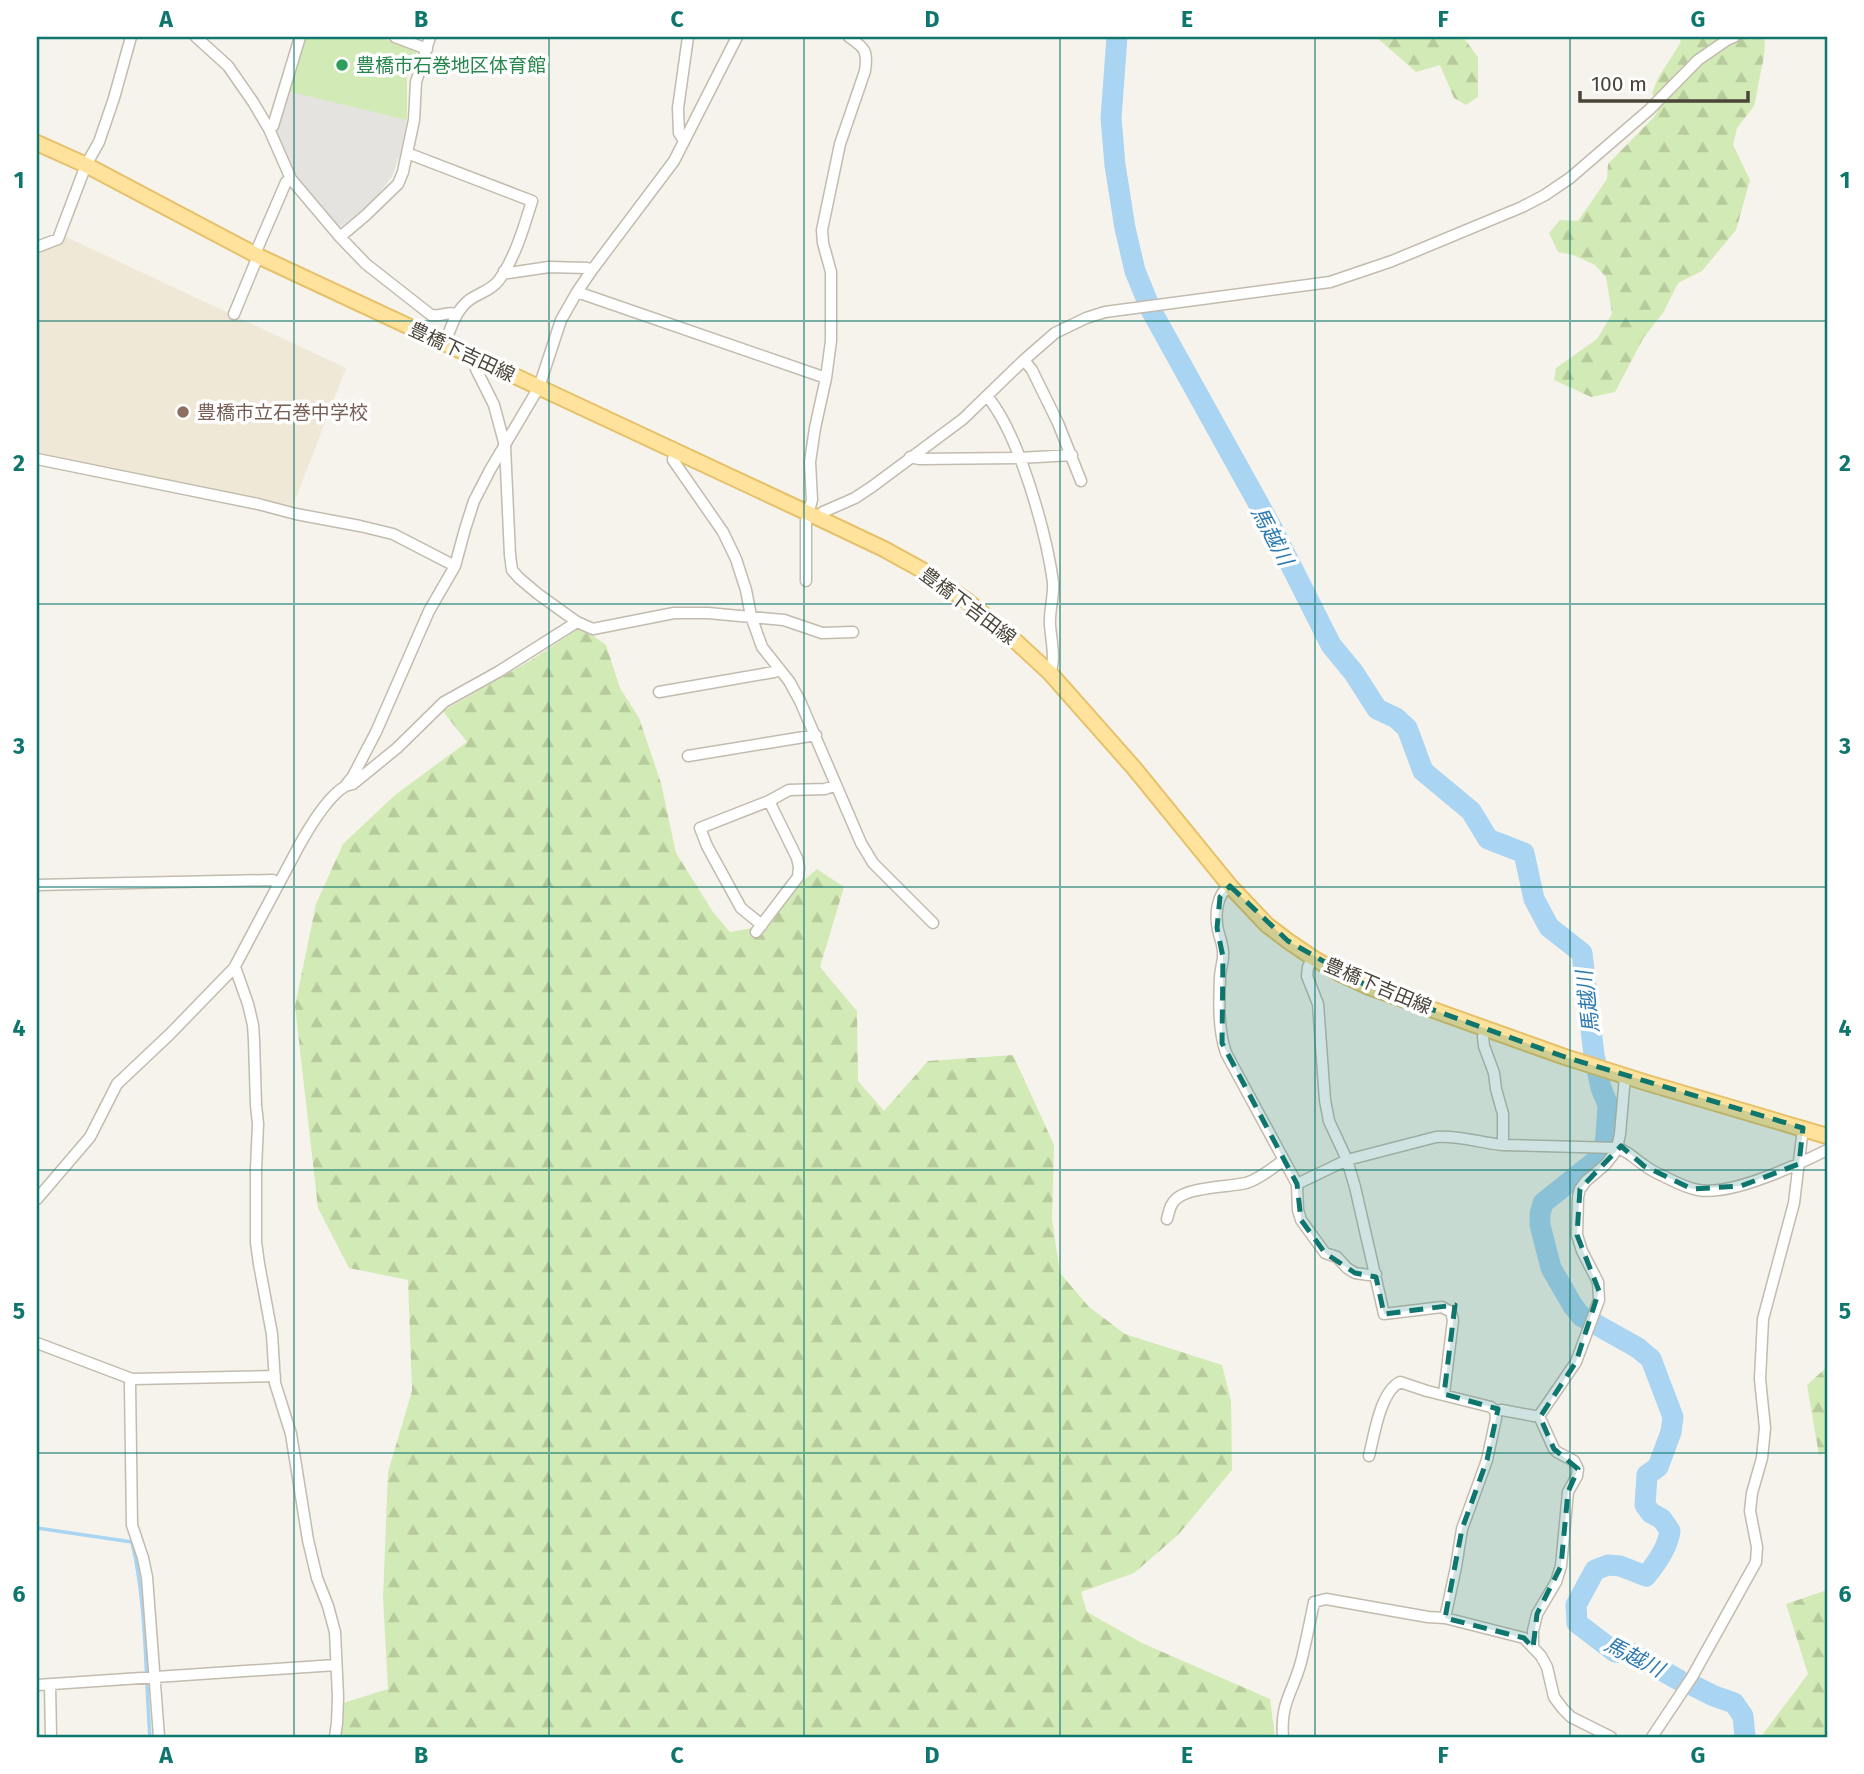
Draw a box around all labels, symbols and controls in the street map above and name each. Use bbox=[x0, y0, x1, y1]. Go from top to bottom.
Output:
text: A bbox=[158, 5, 173, 33]
text: B bbox=[414, 5, 428, 33]
text: C bbox=[670, 5, 684, 33]
text: D bbox=[925, 5, 940, 33]
text: E bbox=[1181, 5, 1193, 33]
text: F bbox=[1437, 5, 1449, 33]
text: G bbox=[1691, 5, 1705, 33]
place label: 豊橋市石巻地区体育館 bbox=[356, 54, 546, 77]
marker: 豊橋市石巻地区体育館 bbox=[334, 57, 350, 73]
scale bar bbox=[1580, 60, 1748, 104]
text: 100 m bbox=[1591, 71, 1647, 97]
text: 1 bbox=[14, 166, 24, 194]
text: 1 bbox=[1840, 166, 1850, 194]
street label: 豊橋下吉田線 bbox=[405, 317, 519, 387]
place label: 豊橋市立石巻中学校 bbox=[197, 401, 368, 424]
marker: 豊橋市立石巻中学校 bbox=[175, 404, 191, 420]
text: 2 bbox=[13, 449, 25, 477]
text: 2 bbox=[1839, 449, 1851, 477]
water label: 馬越川 bbox=[1246, 502, 1299, 572]
street label: 豊橋下吉田線 bbox=[916, 563, 1020, 649]
text: 3 bbox=[12, 732, 25, 760]
text: 3 bbox=[1838, 732, 1851, 760]
street label: 豊橋下吉田線 bbox=[1321, 953, 1435, 1019]
water label: 馬越川 bbox=[1571, 967, 1605, 1035]
text: 4 bbox=[13, 1014, 26, 1042]
text: 4 bbox=[1839, 1014, 1852, 1042]
text: 5 bbox=[13, 1297, 25, 1325]
text: 5 bbox=[1839, 1297, 1851, 1325]
text: 6 bbox=[13, 1580, 26, 1608]
text: 6 bbox=[1839, 1580, 1852, 1608]
water label: 馬越川 bbox=[1600, 1631, 1670, 1684]
text: A bbox=[158, 1741, 173, 1769]
text: B bbox=[414, 1741, 428, 1769]
text: C bbox=[670, 1741, 684, 1769]
text: D bbox=[925, 1741, 940, 1769]
text: E bbox=[1181, 1741, 1193, 1769]
text: F bbox=[1437, 1741, 1449, 1769]
text: G bbox=[1691, 1741, 1705, 1769]

